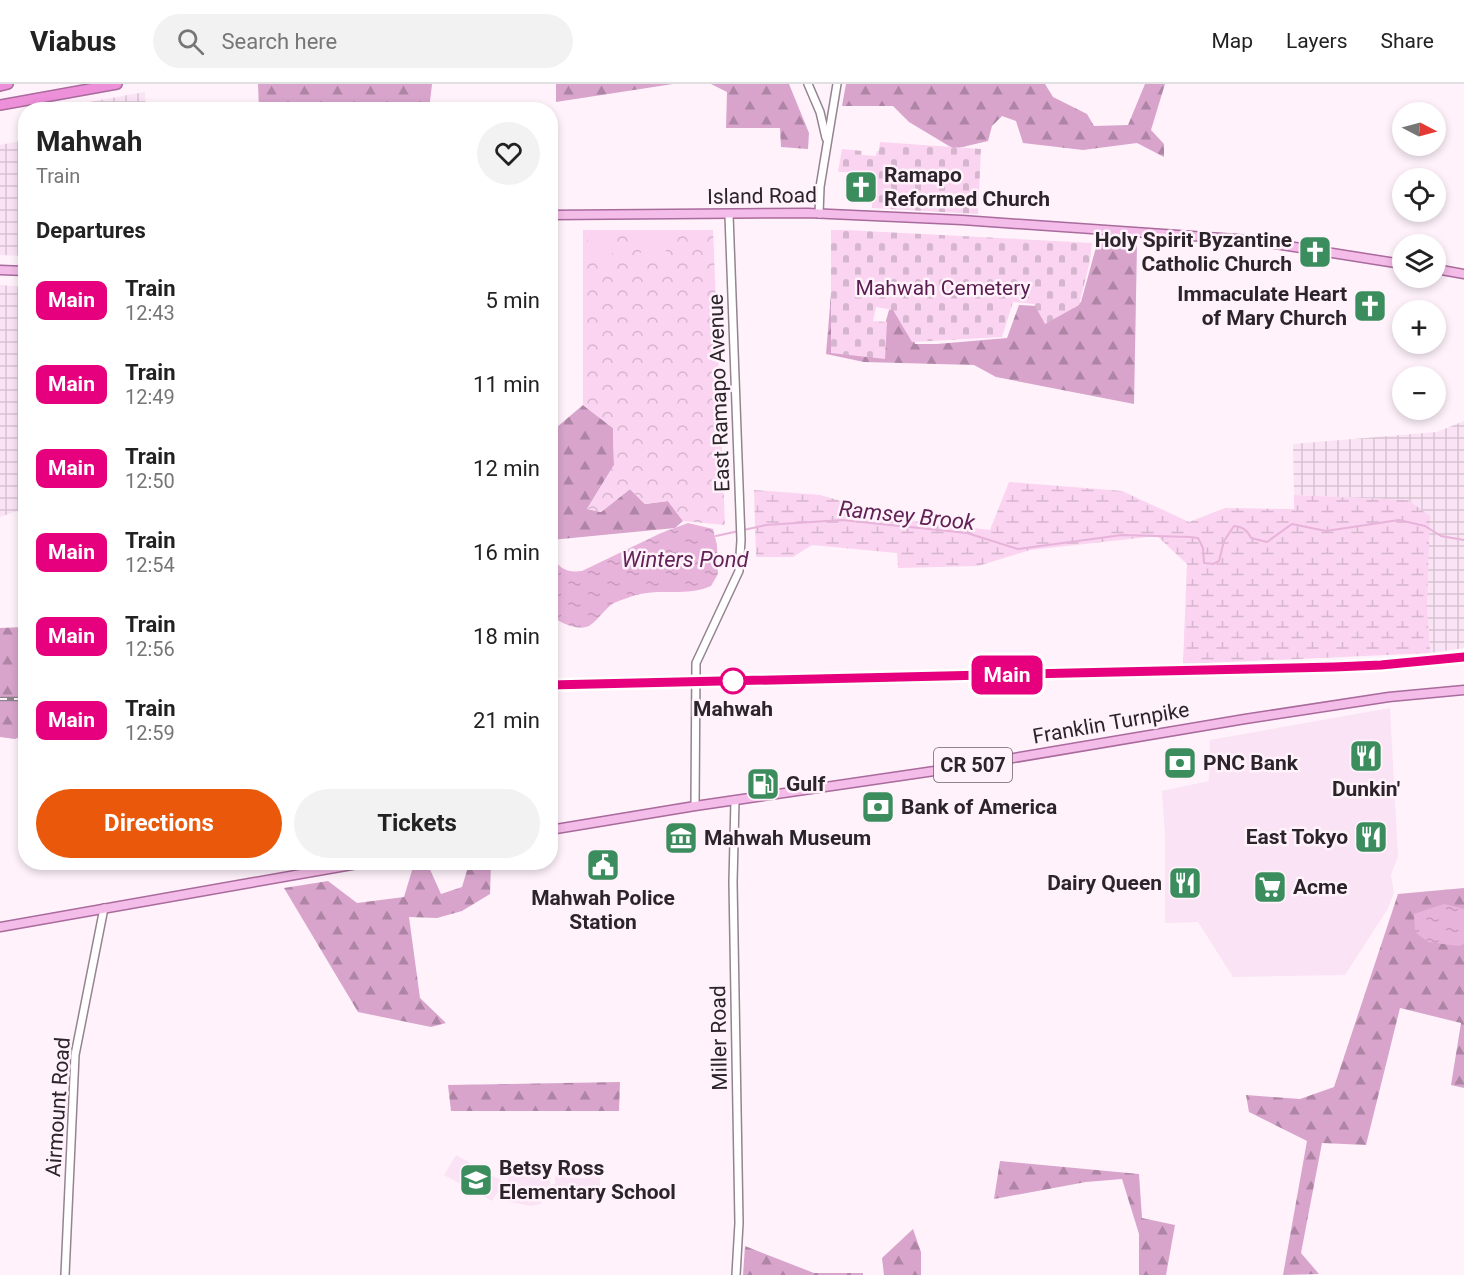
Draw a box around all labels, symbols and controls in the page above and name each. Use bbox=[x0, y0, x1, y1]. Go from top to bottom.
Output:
search box bbox=[153, 14, 573, 68]
text: Viabus bbox=[30, 25, 117, 58]
icon: search bbox=[174, 25, 207, 58]
text: Search here bbox=[222, 29, 337, 54]
text: Map bbox=[1211, 29, 1253, 53]
text: Layers bbox=[1286, 29, 1347, 53]
text: Share bbox=[1380, 29, 1434, 53]
north arrow bbox=[1392, 102, 1446, 156]
map controls bbox=[1392, 102, 1446, 420]
button: heart bbox=[477, 122, 540, 185]
text: Mahwah bbox=[36, 125, 142, 158]
place label: Ramapo Reformed Church bbox=[884, 163, 1050, 211]
text: Train bbox=[36, 164, 80, 188]
button: locate bbox=[1392, 168, 1446, 222]
church icon: Ramapo Reformed Church bbox=[843, 169, 879, 205]
street label: Island Road bbox=[707, 183, 817, 209]
text: Departures bbox=[36, 218, 146, 243]
place label: Holy Spirit Byzantine Catholic Church bbox=[1095, 228, 1292, 276]
church icon: Holy Spirit Byzantine Catholic Church bbox=[1297, 234, 1333, 270]
button: layers bbox=[1392, 234, 1446, 288]
text: Train bbox=[125, 276, 175, 301]
park label: Mahwah Cemetery bbox=[856, 276, 1031, 300]
place label: Immaculate Heart of Mary Church bbox=[1177, 282, 1347, 330]
text: Main bbox=[48, 288, 95, 312]
text: 5 min bbox=[485, 288, 540, 313]
church icon: Immaculate Heart of Mary Church bbox=[1352, 288, 1388, 324]
street label: East Ramapo Avenue bbox=[704, 294, 734, 492]
button: + bbox=[1392, 300, 1446, 354]
text: 12:43 bbox=[125, 301, 175, 325]
text: Train bbox=[125, 360, 175, 385]
button: − bbox=[1392, 366, 1446, 420]
text: Main bbox=[48, 372, 95, 396]
text: 11 min bbox=[473, 372, 540, 397]
text: 12:49 bbox=[125, 385, 175, 409]
text: Train bbox=[125, 444, 175, 469]
text: Main bbox=[48, 456, 95, 480]
text: 12 min bbox=[473, 456, 540, 481]
text: 12:50 bbox=[125, 469, 175, 493]
water label: Ramsey Brook bbox=[838, 496, 977, 535]
text: Train bbox=[125, 528, 175, 553]
text: Main bbox=[48, 540, 95, 564]
text: 16 min bbox=[473, 540, 540, 565]
water label: Winters Pond bbox=[621, 547, 750, 572]
text: 12:54 bbox=[125, 553, 175, 577]
text: Train bbox=[125, 612, 175, 637]
text: Main bbox=[48, 624, 95, 648]
text: 18 min bbox=[473, 624, 540, 649]
text: 12:56 bbox=[125, 637, 175, 661]
line badge: Main bbox=[965, 656, 1049, 694]
text: Main bbox=[984, 663, 1030, 687]
marker: Mahwah bbox=[720, 668, 746, 694]
text: Train bbox=[125, 696, 175, 721]
place label: Mahwah bbox=[693, 697, 773, 721]
street label: Franklin Turnpike bbox=[1031, 697, 1191, 749]
text: Main bbox=[48, 708, 95, 732]
text: 21 min bbox=[473, 708, 540, 733]
text: 12:59 bbox=[125, 721, 175, 745]
restaurant icon: Dunkin' bbox=[1348, 738, 1384, 774]
bank icon: PNC Bank bbox=[1162, 745, 1198, 781]
road number: CR 507 bbox=[934, 748, 1012, 782]
place label: PNC Bank bbox=[1203, 751, 1299, 775]
fuel station icon: Gulf bbox=[745, 766, 781, 802]
place label: Gulf bbox=[786, 772, 826, 796]
place label: Dunkin' bbox=[1332, 777, 1400, 801]
button: Directions bbox=[36, 789, 282, 858]
button: Tickets bbox=[294, 789, 540, 858]
bank icon: Bank of America bbox=[860, 789, 896, 825]
place label: Bank of America bbox=[901, 795, 1057, 819]
restaurant icon: East Tokyo bbox=[1353, 819, 1389, 855]
museum icon: Mahwah Museum bbox=[663, 820, 699, 856]
place label: East Tokyo bbox=[1246, 825, 1348, 849]
place label: Mahwah Museum bbox=[704, 826, 871, 850]
public building icon: Mahwah Police Station bbox=[585, 847, 621, 883]
restaurant icon: Dairy Queen bbox=[1167, 865, 1203, 901]
supermarket icon: Acme bbox=[1252, 869, 1288, 905]
place label: Dairy Queen bbox=[1047, 871, 1162, 895]
place label: Acme bbox=[1293, 875, 1348, 899]
place label: Mahwah Police Station bbox=[531, 886, 675, 934]
street label: Miller Road bbox=[706, 985, 732, 1091]
street label: Airmount Road bbox=[41, 1036, 75, 1178]
place label: Betsy Ross Elementary School bbox=[499, 1156, 676, 1204]
school or university icon: Betsy Ross Elementary School bbox=[458, 1162, 494, 1198]

